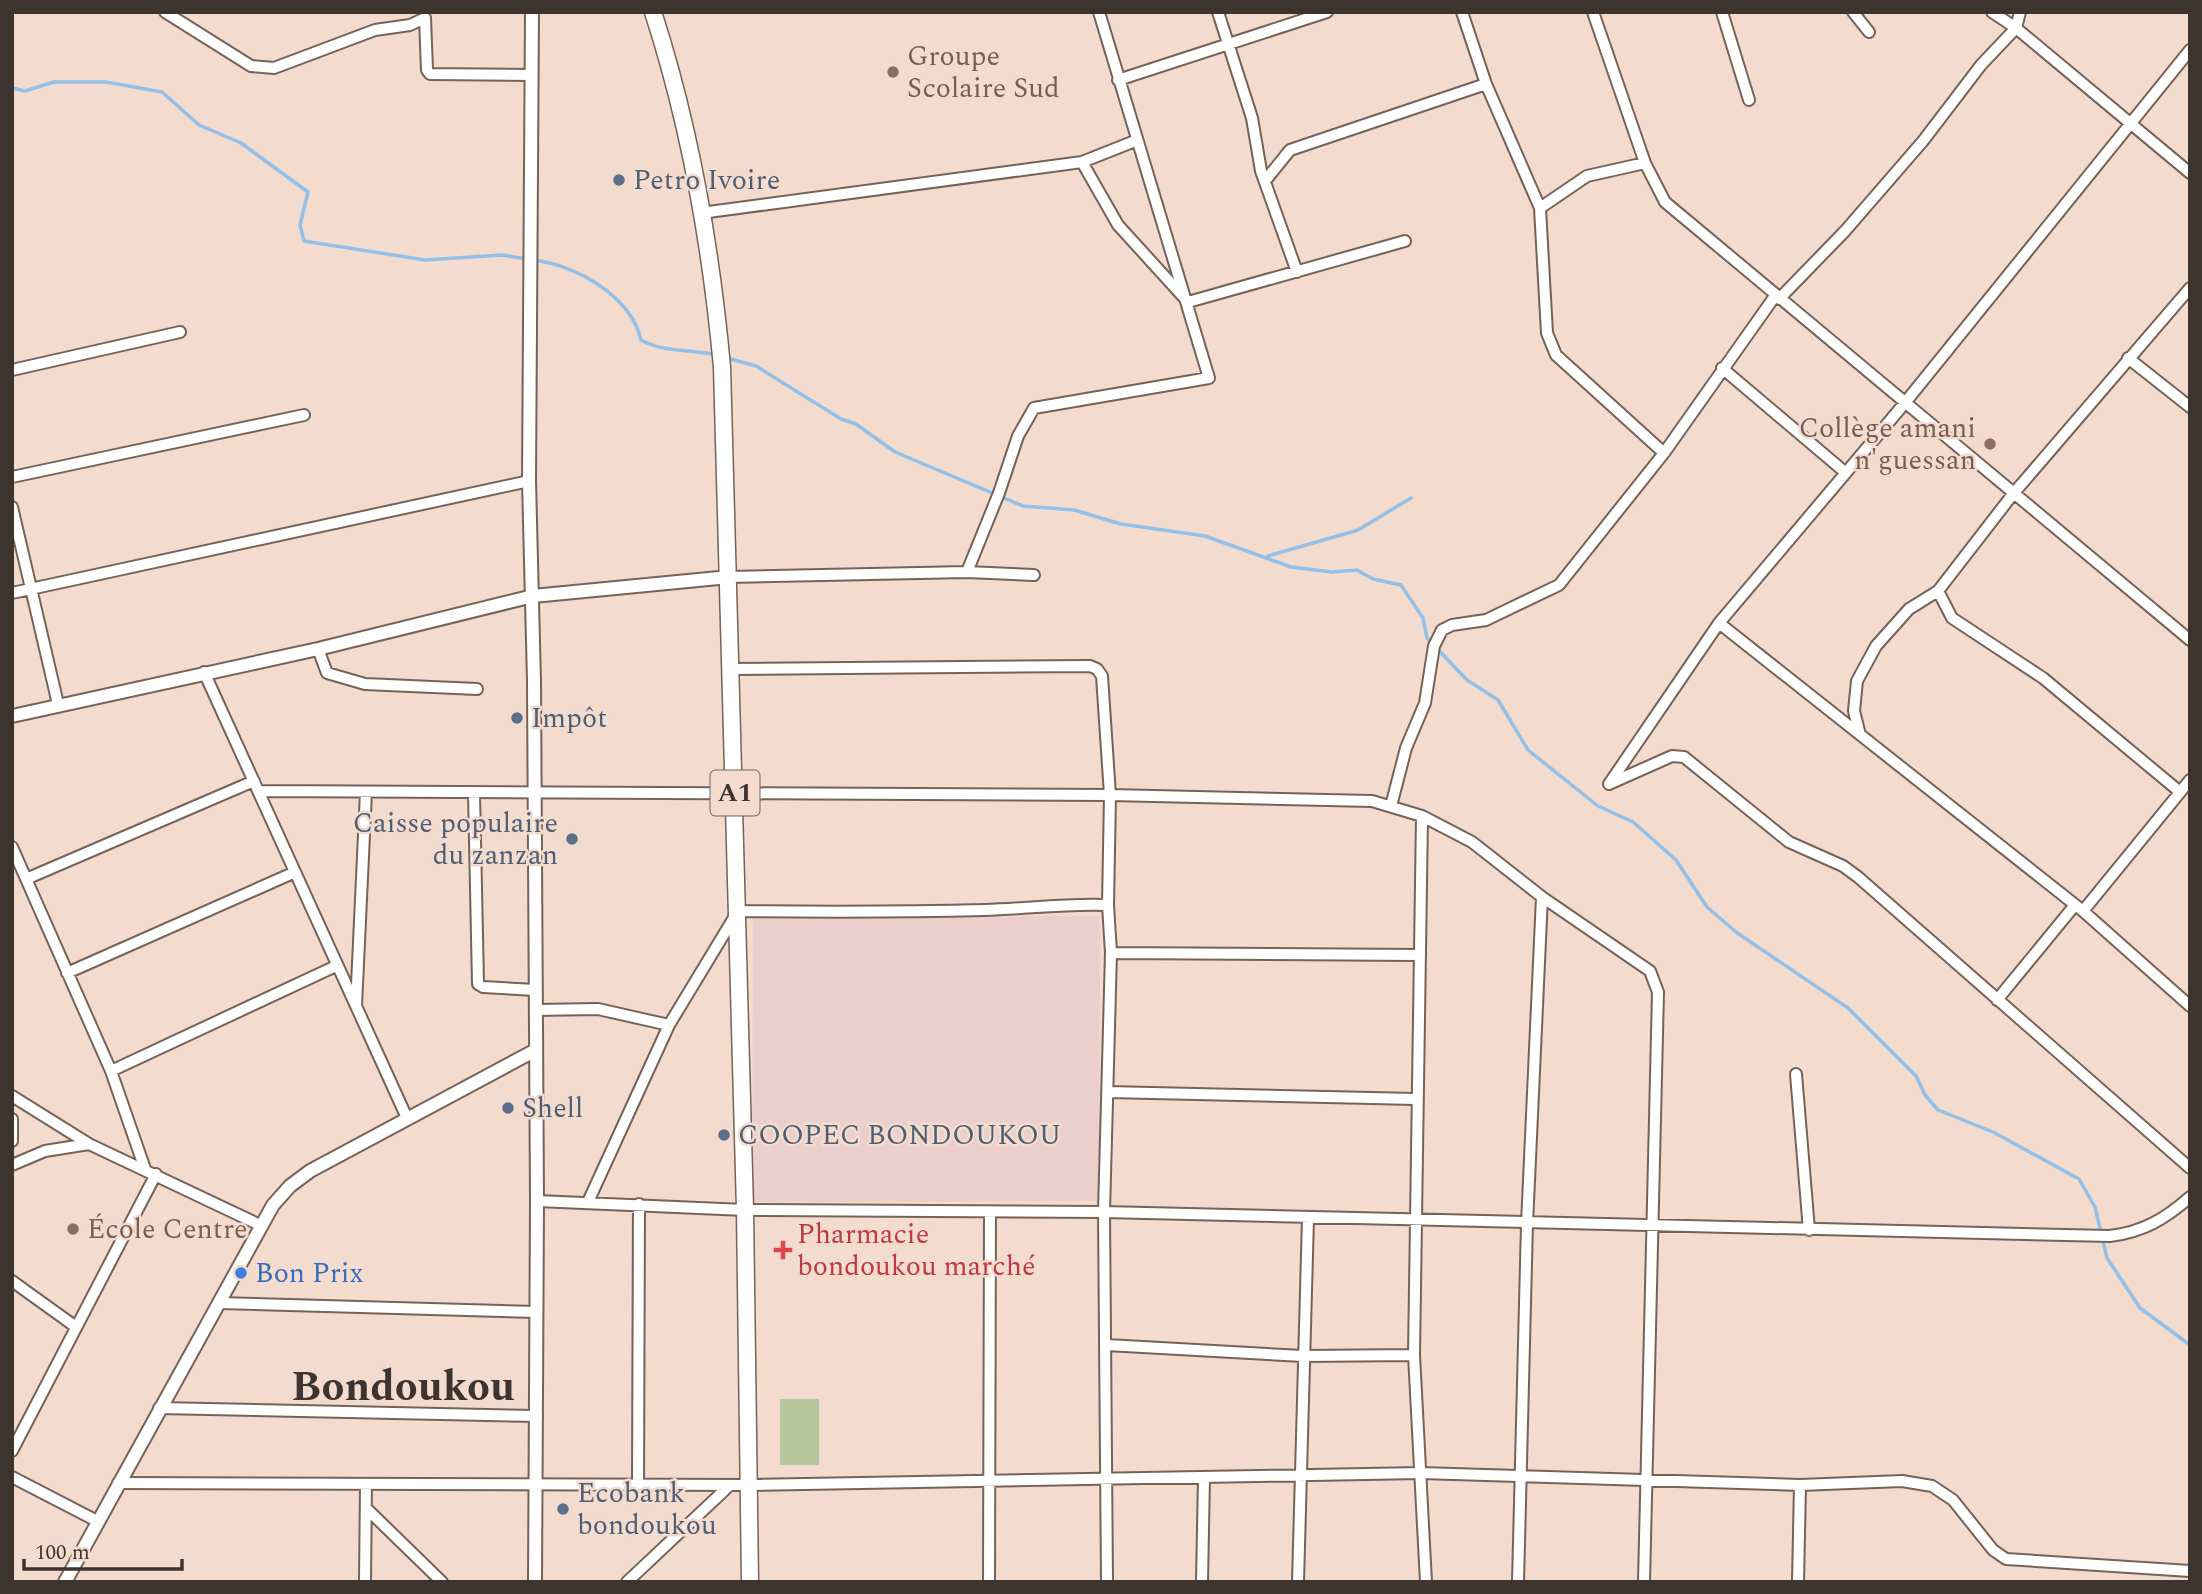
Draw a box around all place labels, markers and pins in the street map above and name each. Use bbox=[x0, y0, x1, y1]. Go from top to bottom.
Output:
place label: Groupe Scolaire Sud bbox=[907, 35, 1060, 110]
marker: Groupe Scolaire Sud bbox=[885, 64, 901, 80]
place label: Petro Ivoire bbox=[633, 159, 780, 202]
marker: Petro Ivoire bbox=[611, 172, 627, 188]
place label: Collège amani n'guessan bbox=[1799, 407, 1976, 482]
marker: Collège amani n'guessan bbox=[1982, 436, 1998, 452]
place label: Impôt bbox=[531, 697, 607, 740]
marker: Impôt bbox=[509, 710, 525, 726]
place label: Caisse populaire du zanzan bbox=[353, 802, 558, 877]
marker: Caisse populaire du zanzan bbox=[564, 831, 580, 847]
place label: Shell bbox=[522, 1087, 583, 1130]
marker: Shell bbox=[500, 1100, 516, 1116]
place label: COOPEC BONDOUKOU bbox=[738, 1114, 1061, 1157]
marker: COOPEC BONDOUKOU bbox=[716, 1127, 732, 1143]
place label: École Centre bbox=[87, 1208, 248, 1251]
place label: Pharmacie bondoukou marché bbox=[797, 1213, 1036, 1288]
marker: École Centre bbox=[65, 1221, 81, 1237]
marker: Pharmacie bondoukou marché bbox=[775, 1242, 791, 1258]
place label: Bon Prix bbox=[255, 1252, 364, 1295]
marker: Bon Prix bbox=[233, 1265, 249, 1281]
place label: Ecobank bondoukou bbox=[577, 1472, 717, 1547]
marker: Ecobank bondoukou bbox=[555, 1501, 571, 1517]

